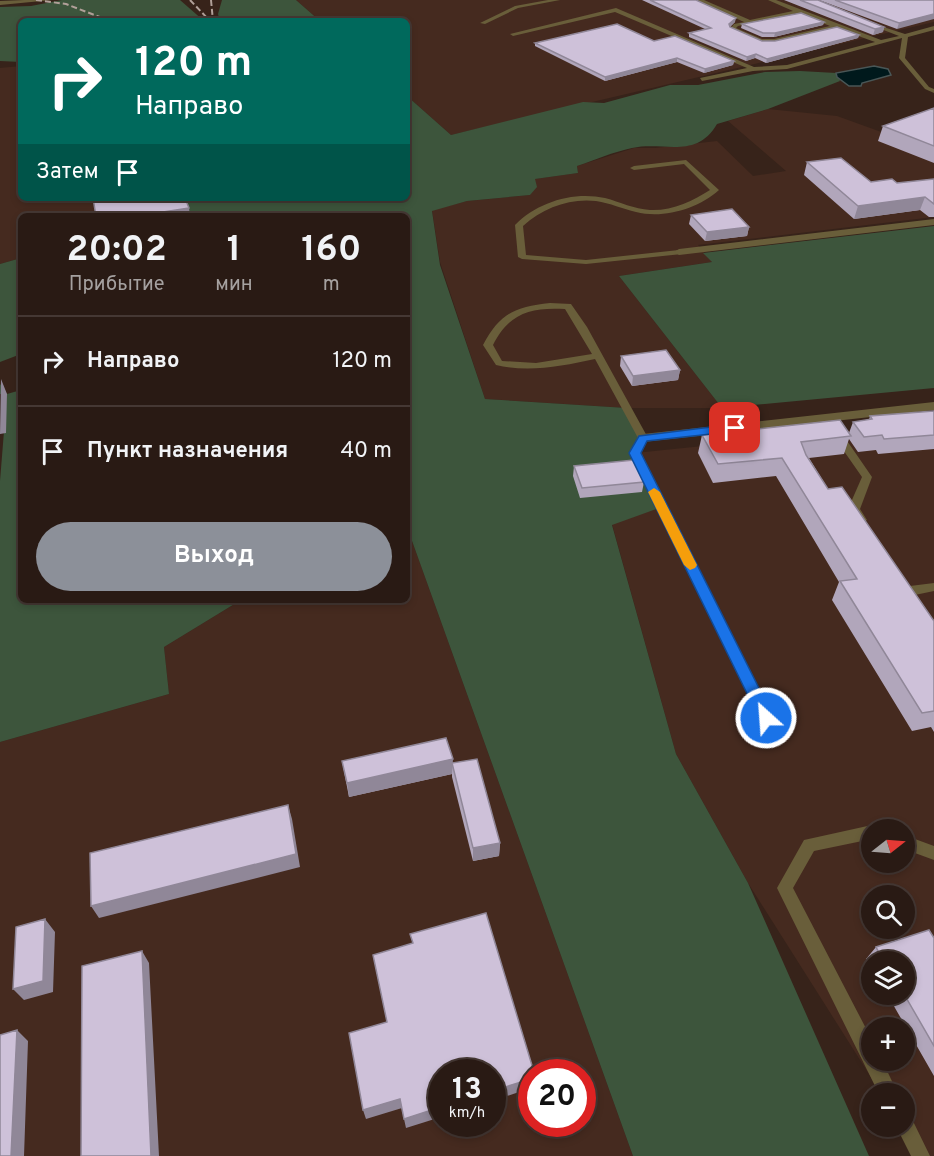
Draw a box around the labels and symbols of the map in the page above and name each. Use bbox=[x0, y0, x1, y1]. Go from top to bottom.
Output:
pin bbox=[709, 402, 760, 453]
position arrow bbox=[734, 686, 798, 750]
north arrow bbox=[861, 819, 915, 873]
speed limit sign: 20 bbox=[518, 1059, 596, 1137]

